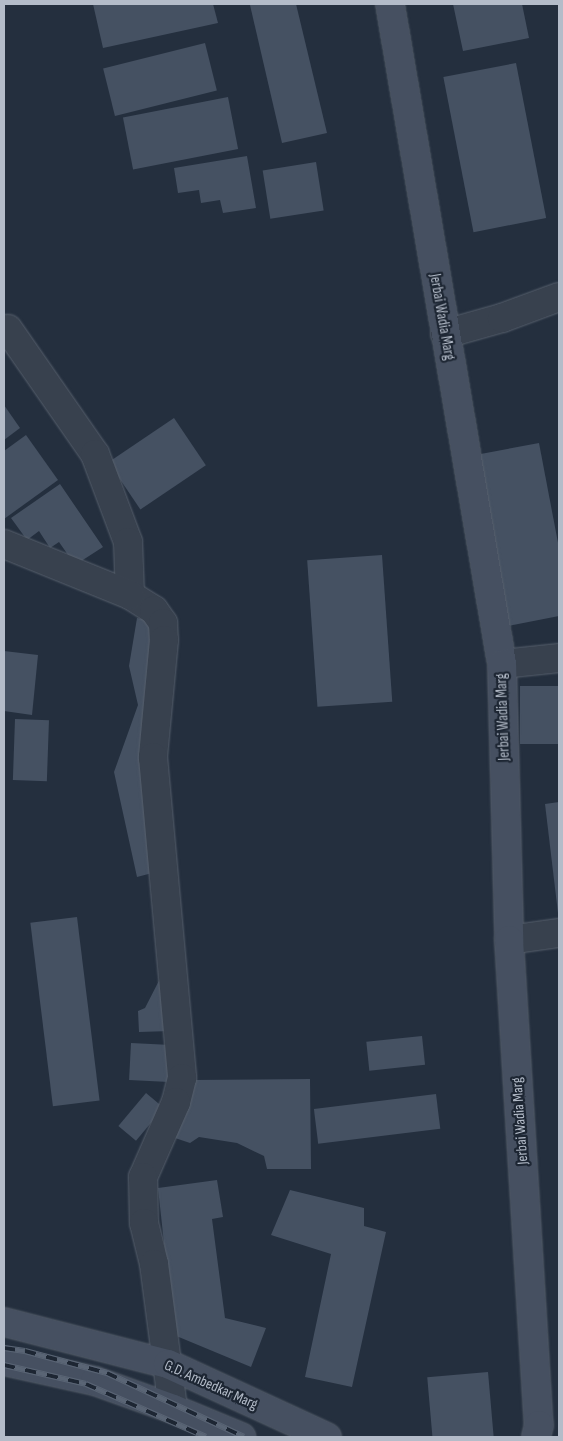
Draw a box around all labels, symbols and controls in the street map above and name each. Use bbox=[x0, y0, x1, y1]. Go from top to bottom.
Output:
street label: Jerbai Wadia Marg bbox=[426, 272, 458, 362]
street label: Jerbai Wadia Marg bbox=[492, 673, 514, 761]
street label: Jerbai Wadia Marg bbox=[508, 1077, 532, 1165]
street label: G.D. Ambedkar Marg bbox=[162, 1356, 260, 1414]

